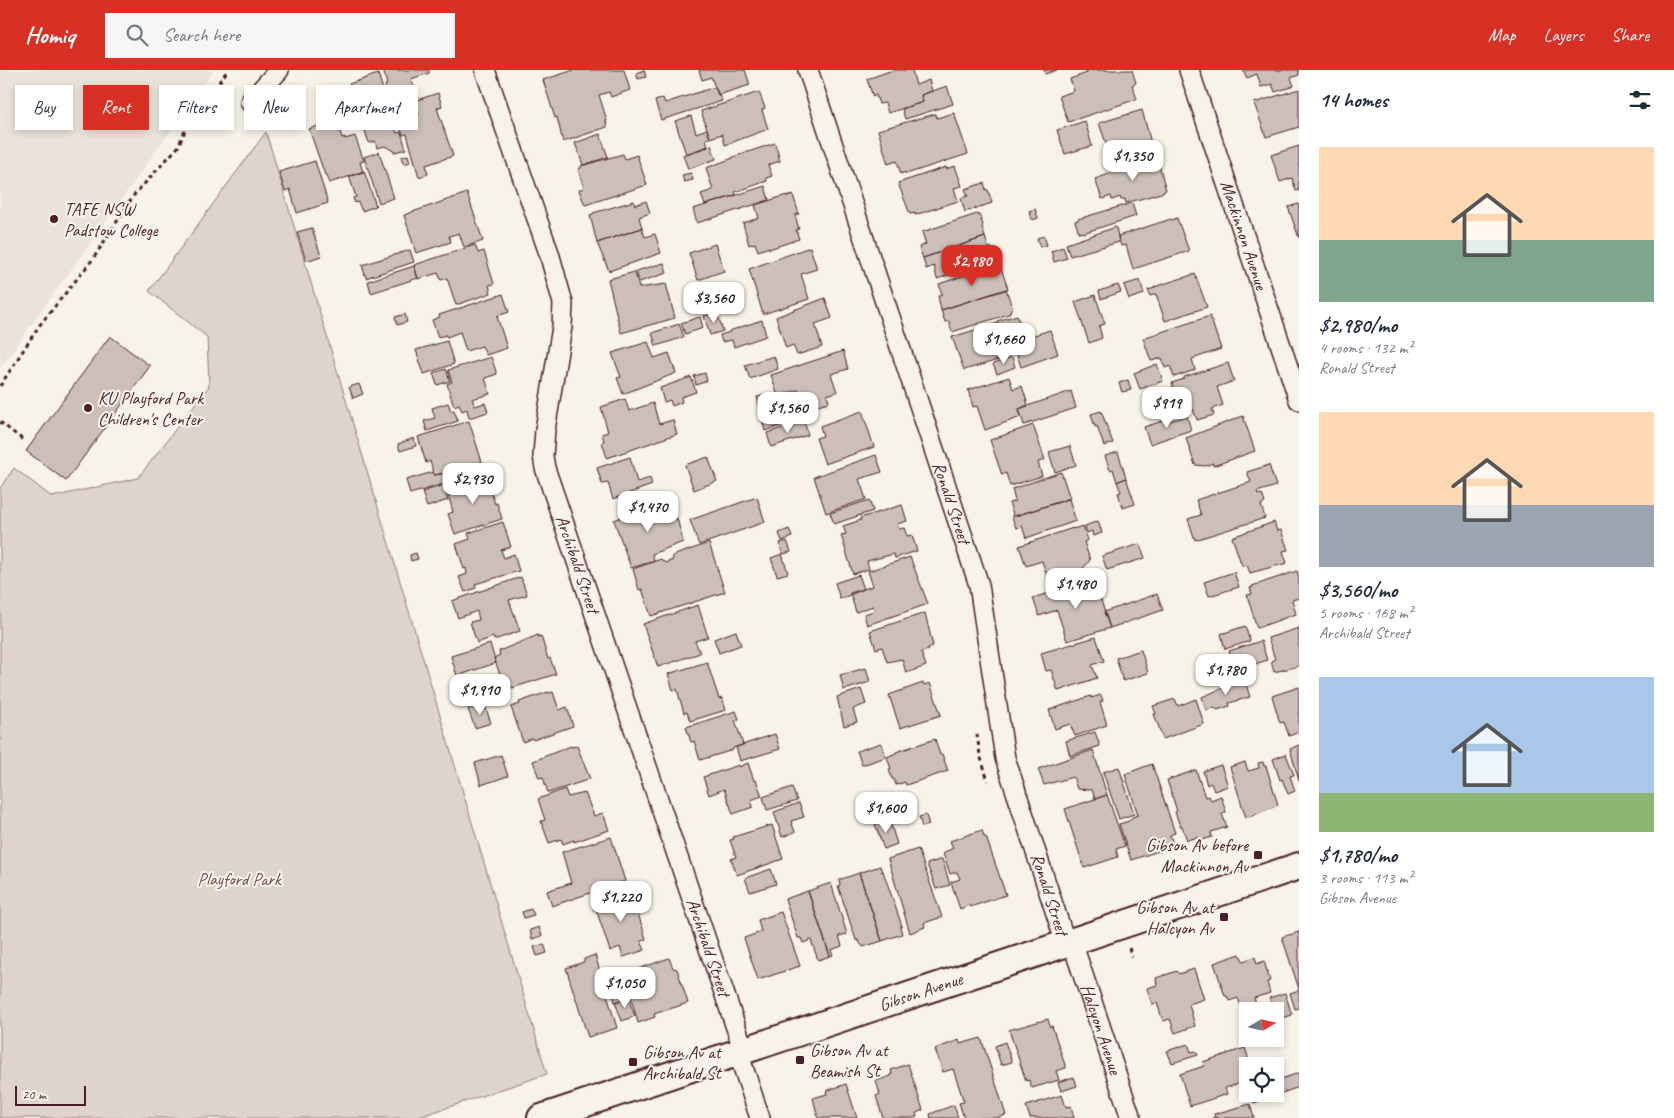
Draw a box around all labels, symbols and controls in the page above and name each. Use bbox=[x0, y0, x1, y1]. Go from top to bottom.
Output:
search box bbox=[105, 13, 455, 58]
text: Homiq bbox=[25, 20, 75, 50]
icon: search bbox=[123, 21, 151, 49]
text: Search here bbox=[163, 23, 240, 47]
text: Map bbox=[1488, 24, 1516, 46]
text: Layers bbox=[1544, 24, 1583, 46]
text: Share bbox=[1611, 24, 1649, 46]
chip: Buy bbox=[15, 85, 73, 130]
chip: Rent bbox=[83, 85, 149, 130]
chip: Filters bbox=[159, 85, 234, 130]
chip: New bbox=[244, 85, 306, 130]
chip: Apartment bbox=[316, 85, 418, 130]
icon: filters bbox=[1626, 86, 1654, 114]
text: 14 homes bbox=[1319, 87, 1388, 113]
pin: $1,350 bbox=[1092, 140, 1174, 182]
text: $1,350 bbox=[1114, 146, 1152, 166]
street label: Mackinnon Avenue bbox=[1216, 178, 1273, 294]
icon: home bbox=[1442, 180, 1532, 270]
place label: TAFE NSW Padstow College bbox=[64, 198, 159, 241]
marker: TAFE NSW Padstow College bbox=[48, 213, 60, 225]
pin: $2,980 bbox=[931, 244, 1013, 287]
text: $2,980 bbox=[953, 251, 991, 271]
pin: $3,560 bbox=[673, 282, 755, 324]
text: $3,560 bbox=[694, 288, 734, 308]
text: $2,980/mo bbox=[1319, 312, 1397, 338]
pin: $1,660 bbox=[963, 322, 1045, 365]
text: $1,660 bbox=[984, 329, 1024, 349]
text: 4 rooms · 132 m² bbox=[1319, 338, 1413, 358]
text: Ronald Street bbox=[1319, 358, 1394, 378]
pin: $919 bbox=[1137, 386, 1197, 429]
place label: KU Playford Park Children's Center bbox=[98, 387, 205, 430]
pin: $1,560 bbox=[747, 392, 829, 434]
text: $919 bbox=[1153, 393, 1181, 413]
text: $1,560 bbox=[768, 398, 808, 418]
marker: KU Playford Park Children's Center bbox=[82, 402, 94, 414]
icon: home bbox=[1442, 445, 1532, 535]
street label: Ronald Street bbox=[928, 459, 976, 549]
pin: $2,930 bbox=[432, 462, 514, 505]
text: $2,930 bbox=[454, 469, 492, 489]
pin: $1,470 bbox=[607, 490, 689, 533]
text: $1,470 bbox=[628, 497, 668, 517]
street label: Archibald Street bbox=[551, 512, 606, 619]
pin: $1,480 bbox=[1035, 568, 1117, 610]
text: $1,480 bbox=[1056, 574, 1096, 594]
text: $3,560/mo bbox=[1319, 577, 1397, 603]
text: 5 rooms · 168 m² bbox=[1319, 603, 1413, 623]
text: Archibald Street bbox=[1319, 623, 1410, 643]
pin: $1,780 bbox=[1185, 654, 1267, 696]
text: $1,780 bbox=[1206, 660, 1246, 680]
pin: $1,910 bbox=[439, 674, 521, 716]
text: $1,910 bbox=[461, 680, 499, 700]
icon: home bbox=[1442, 710, 1532, 800]
pin: $1,600 bbox=[845, 792, 927, 834]
text: $1,600 bbox=[866, 798, 906, 818]
place label: Gibson Av before Mackinnon Av bbox=[1146, 834, 1250, 877]
text: $1,780/mo bbox=[1319, 842, 1397, 868]
marker: Gibson Av before Mackinnon Av bbox=[1252, 849, 1264, 861]
street label: Ronald Street bbox=[1026, 850, 1074, 941]
park label: Playford Park bbox=[197, 868, 282, 890]
text: 3 rooms · 113 m² bbox=[1319, 868, 1413, 888]
pin: $1,220 bbox=[580, 880, 662, 923]
text: $1,220 bbox=[601, 887, 641, 907]
text: Gibson Avenue bbox=[1319, 888, 1396, 908]
street label: Archibald Street bbox=[682, 896, 737, 1002]
place label: Gibson Av at Halcyon Av bbox=[1136, 896, 1216, 939]
marker: Gibson Av at Halcyon Av bbox=[1218, 911, 1230, 923]
pin: $1,050 bbox=[584, 966, 666, 1009]
street label: Gibson Avenue bbox=[876, 967, 966, 1016]
text: $1,050 bbox=[606, 973, 644, 993]
street label: Halcyon Avenue bbox=[1076, 981, 1127, 1078]
north arrow bbox=[1239, 1002, 1284, 1048]
map controls bbox=[1239, 1002, 1284, 1102]
place label: Gibson Av at Beamish St bbox=[810, 1039, 890, 1082]
place label: Gibson Av at Archibald St bbox=[643, 1041, 723, 1084]
marker: Gibson Av at Beamish St bbox=[794, 1054, 806, 1066]
marker: Gibson Av at Archibald St bbox=[627, 1056, 639, 1068]
button: locate bbox=[1239, 1057, 1284, 1102]
scale bar bbox=[15, 1083, 86, 1106]
text: 20 m bbox=[22, 1086, 46, 1103]

